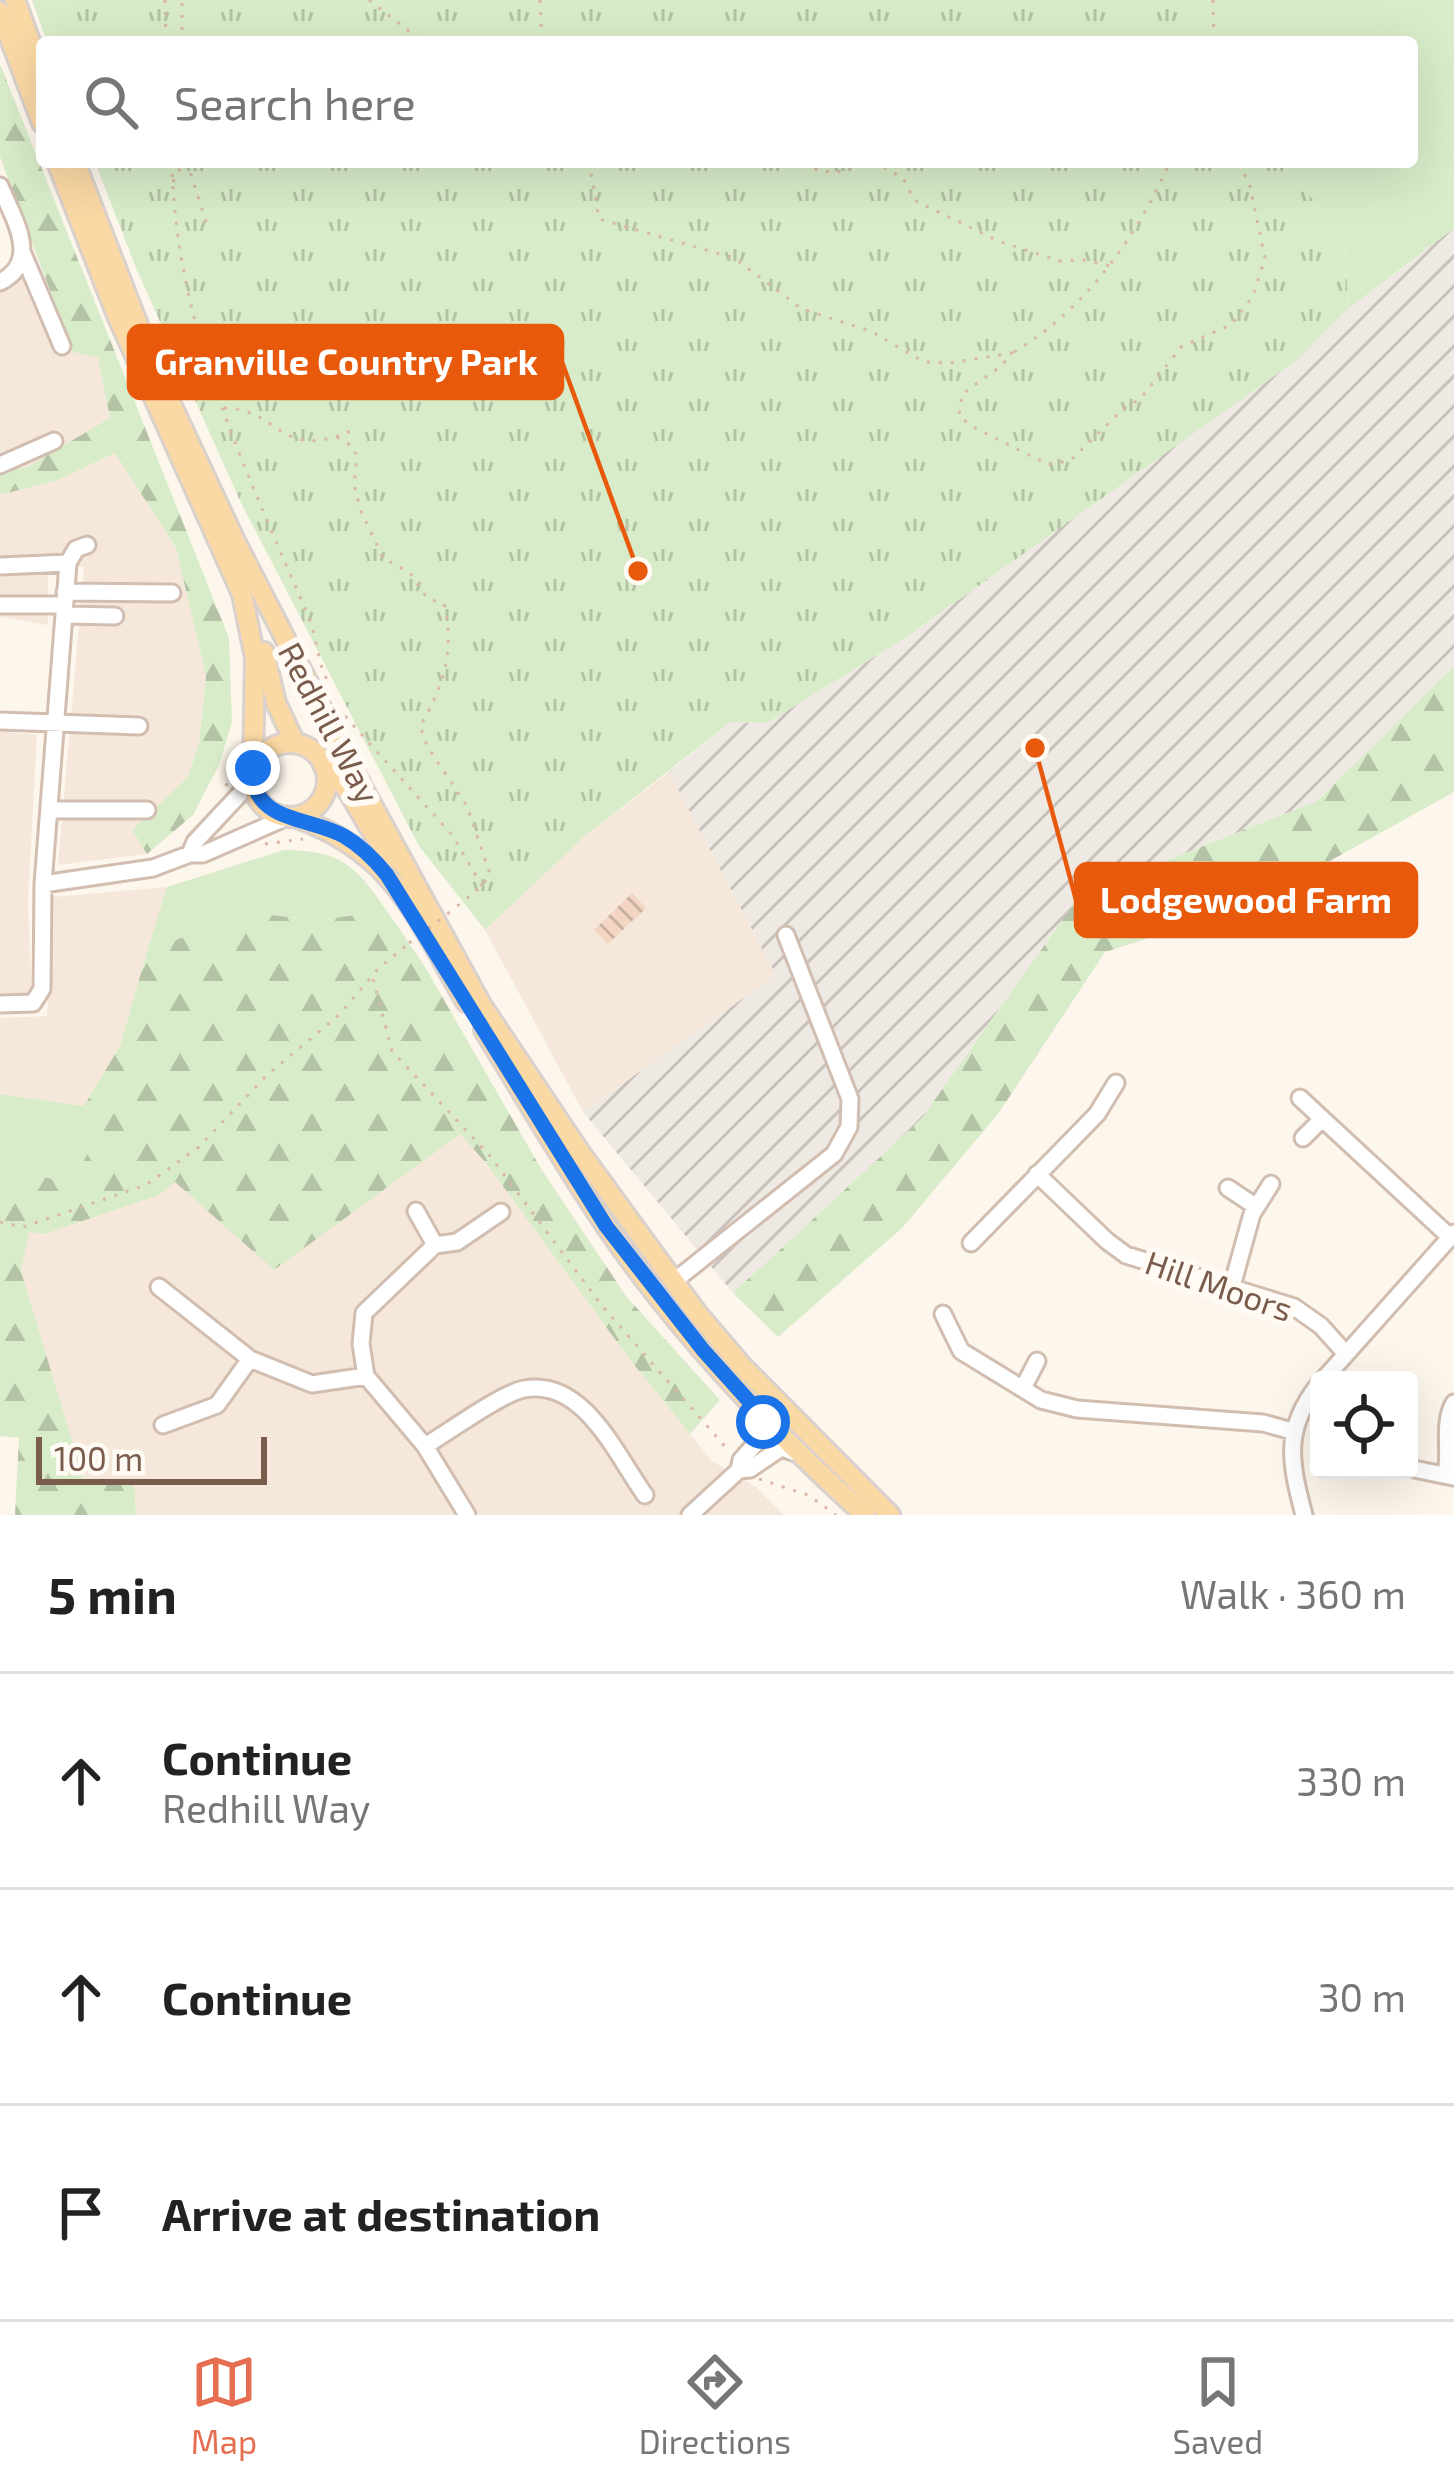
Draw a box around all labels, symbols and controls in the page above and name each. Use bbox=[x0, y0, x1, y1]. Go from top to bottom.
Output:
search box bbox=[36, 36, 1418, 168]
icon: search bbox=[78, 69, 144, 135]
text: Search here bbox=[174, 75, 416, 129]
callout: Granville Country Park bbox=[129, 326, 562, 398]
text: Granville Country Park bbox=[154, 339, 538, 383]
street label: Redhill Way bbox=[271, 635, 389, 810]
route end bbox=[226, 741, 280, 795]
callout: Lodgewood Farm bbox=[1076, 864, 1416, 936]
text: Lodgewood Farm bbox=[1100, 877, 1392, 920]
street label: Hill Moors bbox=[1141, 1241, 1298, 1329]
map controls bbox=[1310, 1371, 1418, 1479]
button: locate bbox=[1310, 1371, 1418, 1479]
route start bbox=[736, 1395, 790, 1449]
scale bar bbox=[36, 1431, 267, 1484]
text: 100 m bbox=[54, 1438, 143, 1478]
text: 5 min bbox=[48, 1563, 177, 1624]
text: Walk · 360 m bbox=[1180, 1570, 1406, 1617]
text: Continue bbox=[162, 1730, 352, 1784]
icon: ahead bbox=[48, 1748, 114, 1814]
text: 330 m bbox=[1296, 1757, 1406, 1804]
text: Redhill Way bbox=[162, 1784, 370, 1831]
icon: ahead bbox=[48, 1964, 114, 2030]
text: Continue bbox=[162, 1970, 352, 2024]
text: 30 m bbox=[1318, 1973, 1406, 2020]
icon: arrive bbox=[48, 2180, 114, 2246]
text: Arrive at destination bbox=[162, 2186, 600, 2240]
tab: Map bbox=[191, 2349, 257, 2461]
tab: Directions bbox=[639, 2349, 791, 2461]
tab: Saved bbox=[1173, 2349, 1263, 2461]

